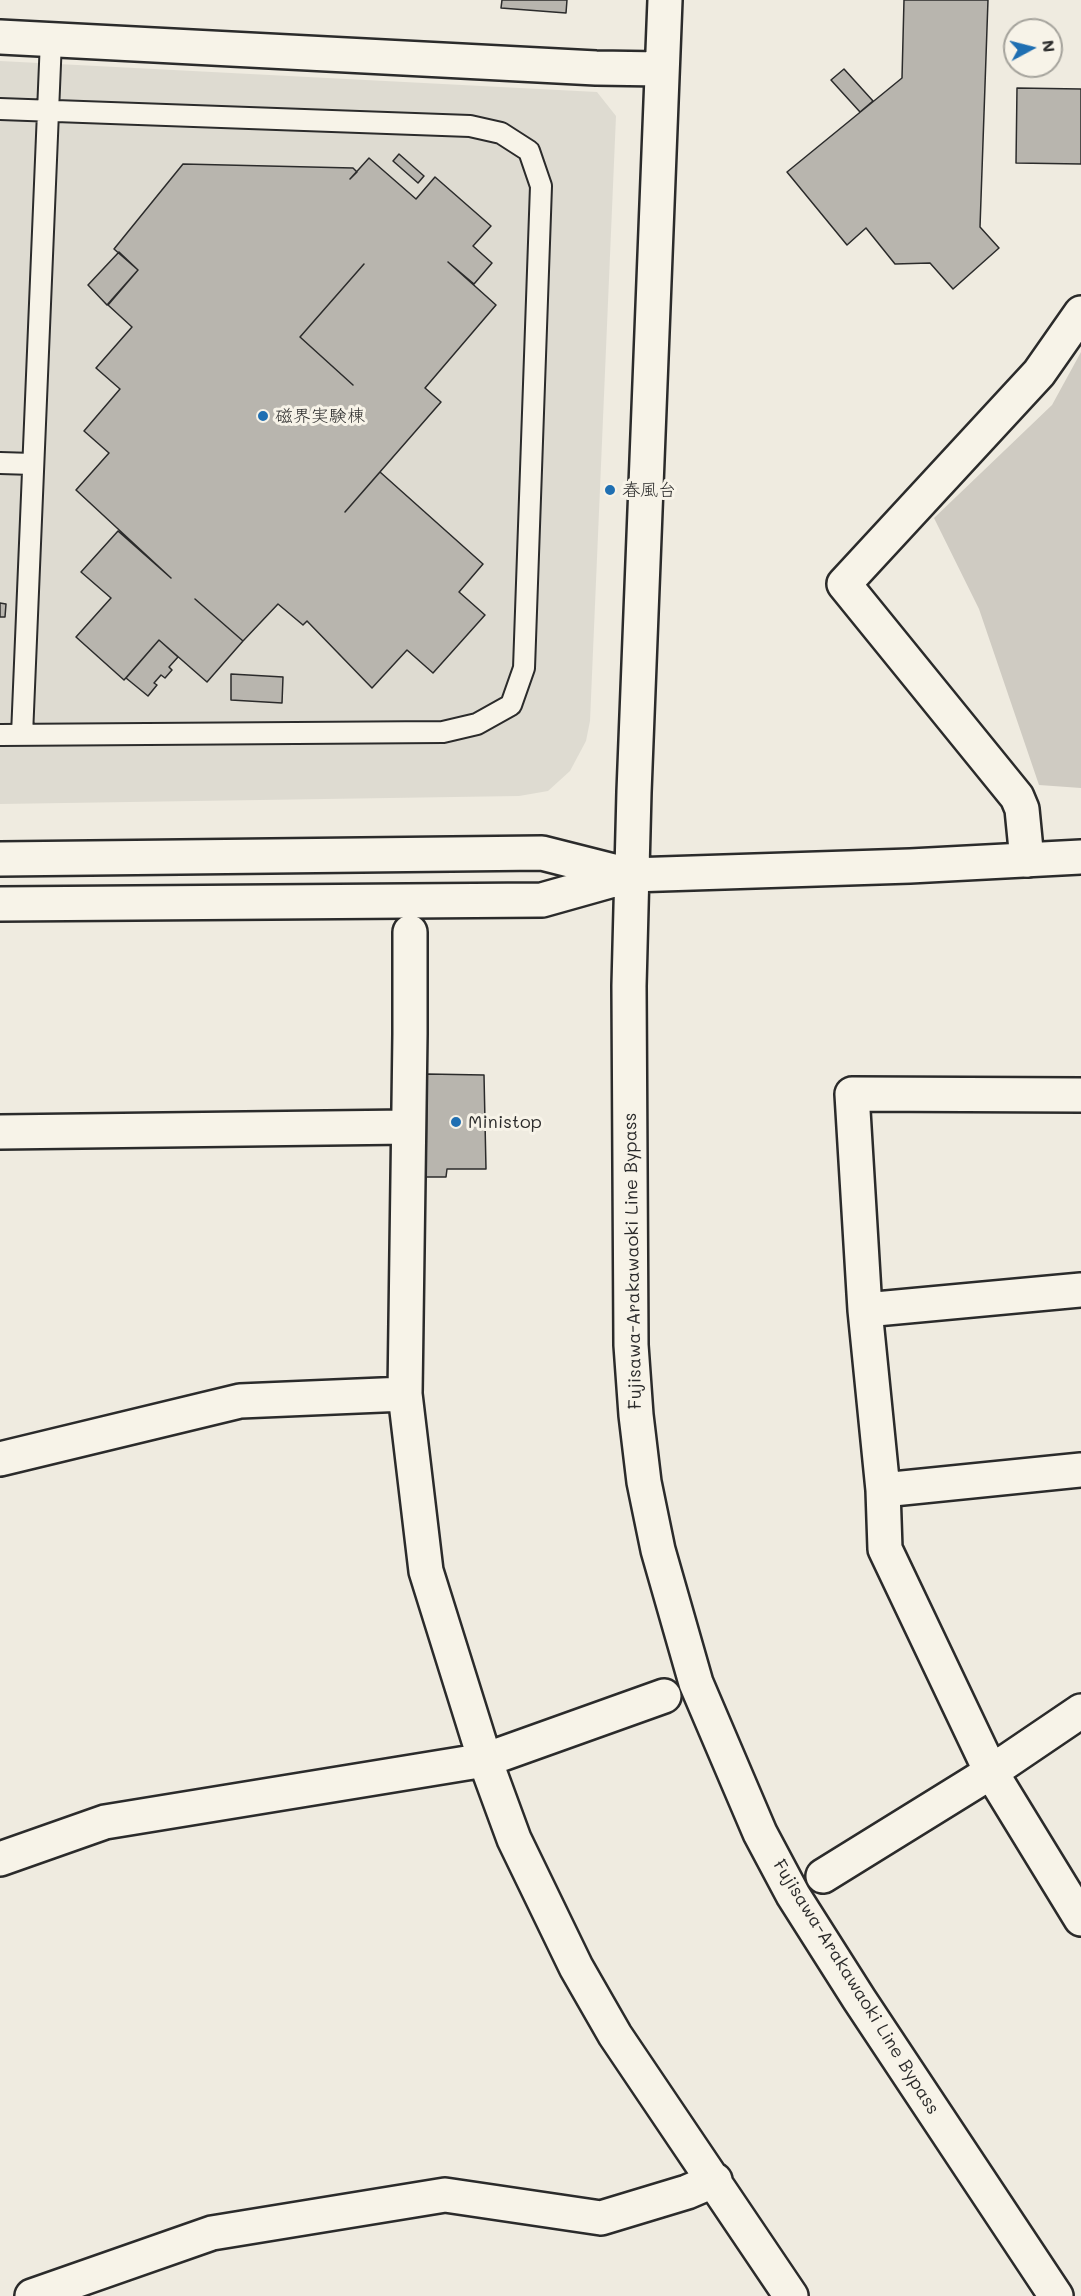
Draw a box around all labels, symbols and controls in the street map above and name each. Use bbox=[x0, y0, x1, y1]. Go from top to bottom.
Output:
north arrow bbox=[1003, 18, 1063, 78]
text: N bbox=[1038, 39, 1061, 53]
place label: 磁界実験棟 bbox=[275, 405, 365, 427]
marker: 磁界実験棟 bbox=[256, 409, 270, 423]
place label: 春風台 bbox=[622, 479, 676, 501]
marker: 春風台 bbox=[603, 483, 617, 497]
place label: Ministop bbox=[468, 1111, 542, 1133]
street label: Fujisawa-Arakawaoki Line Bypass bbox=[620, 1113, 646, 1409]
marker: Ministop bbox=[449, 1115, 463, 1129]
street label: Fujisawa-Arakawaoki Line Bypass bbox=[768, 1856, 944, 2118]

